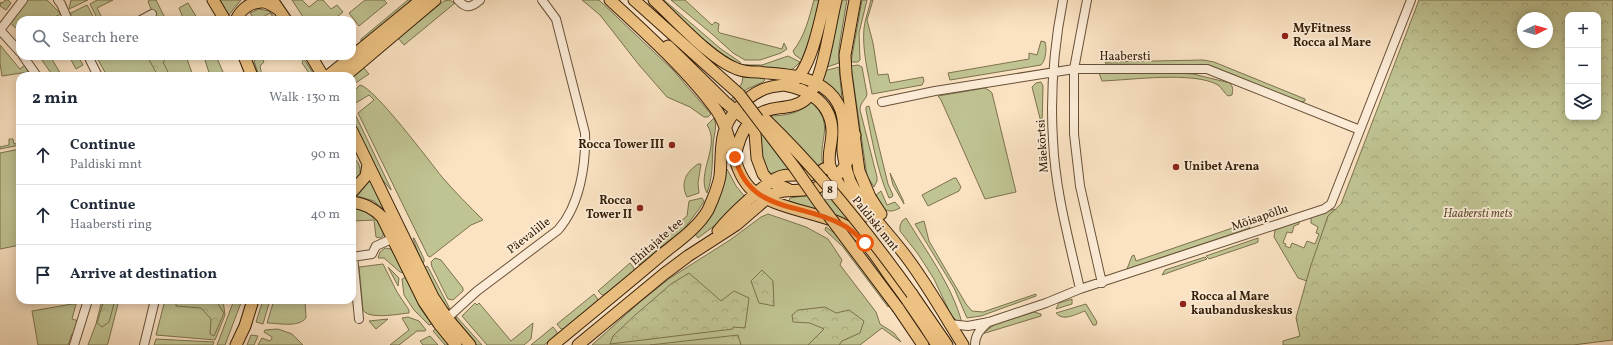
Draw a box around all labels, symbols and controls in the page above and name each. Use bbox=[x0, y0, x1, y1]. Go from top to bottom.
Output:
north arrow bbox=[1517, 12, 1553, 48]
map controls bbox=[1565, 12, 1601, 120]
button: + bbox=[1565, 12, 1601, 48]
search box bbox=[16, 16, 356, 60]
place label: MyFitness Rocca al Mare bbox=[1293, 21, 1371, 51]
icon: search bbox=[30, 27, 52, 49]
text: Search here bbox=[62, 28, 139, 49]
marker: MyFitness Rocca al Mare bbox=[1280, 31, 1290, 41]
button: − bbox=[1565, 48, 1601, 84]
street label: Haabersti bbox=[1099, 49, 1151, 65]
button: layers bbox=[1565, 84, 1601, 120]
text: 2 min bbox=[32, 87, 78, 110]
text: Walk · 130 m bbox=[269, 89, 340, 107]
street label: Mäekõrtsi bbox=[1033, 118, 1053, 173]
text: Continue bbox=[70, 135, 135, 156]
place label: Rocca Tower III bbox=[578, 137, 664, 153]
marker: Rocca Tower III bbox=[667, 140, 677, 150]
icon: ahead bbox=[32, 144, 54, 166]
text: 90 m bbox=[311, 146, 340, 164]
route end bbox=[726, 148, 744, 166]
text: Paldiski mnt bbox=[70, 156, 142, 174]
place label: Unibet Arena bbox=[1184, 159, 1260, 175]
marker: Unibet Arena bbox=[1171, 162, 1181, 172]
road number: 8 bbox=[823, 181, 837, 199]
place label: Rocca Tower II bbox=[586, 193, 632, 223]
street label: Paldiski mnt bbox=[848, 193, 902, 255]
text: Continue bbox=[70, 195, 135, 216]
street label: Mõisapõllu bbox=[1229, 201, 1291, 235]
marker: Rocca Tower II bbox=[635, 203, 645, 213]
icon: ahead bbox=[32, 204, 54, 226]
text: 40 m bbox=[311, 206, 340, 224]
park label: Haabersti mets bbox=[1443, 206, 1513, 222]
street label: Päevalille bbox=[504, 214, 554, 258]
street label: Ehitajate tee bbox=[627, 214, 687, 269]
text: Haabersti ring bbox=[70, 216, 152, 234]
route start bbox=[856, 234, 874, 252]
icon: arrive bbox=[32, 264, 54, 286]
text: Arrive at destination bbox=[70, 264, 217, 285]
place label: Rocca al Mare kaubanduskeskus bbox=[1191, 289, 1293, 319]
marker: Rocca al Mare kaubanduskeskus bbox=[1178, 299, 1188, 309]

